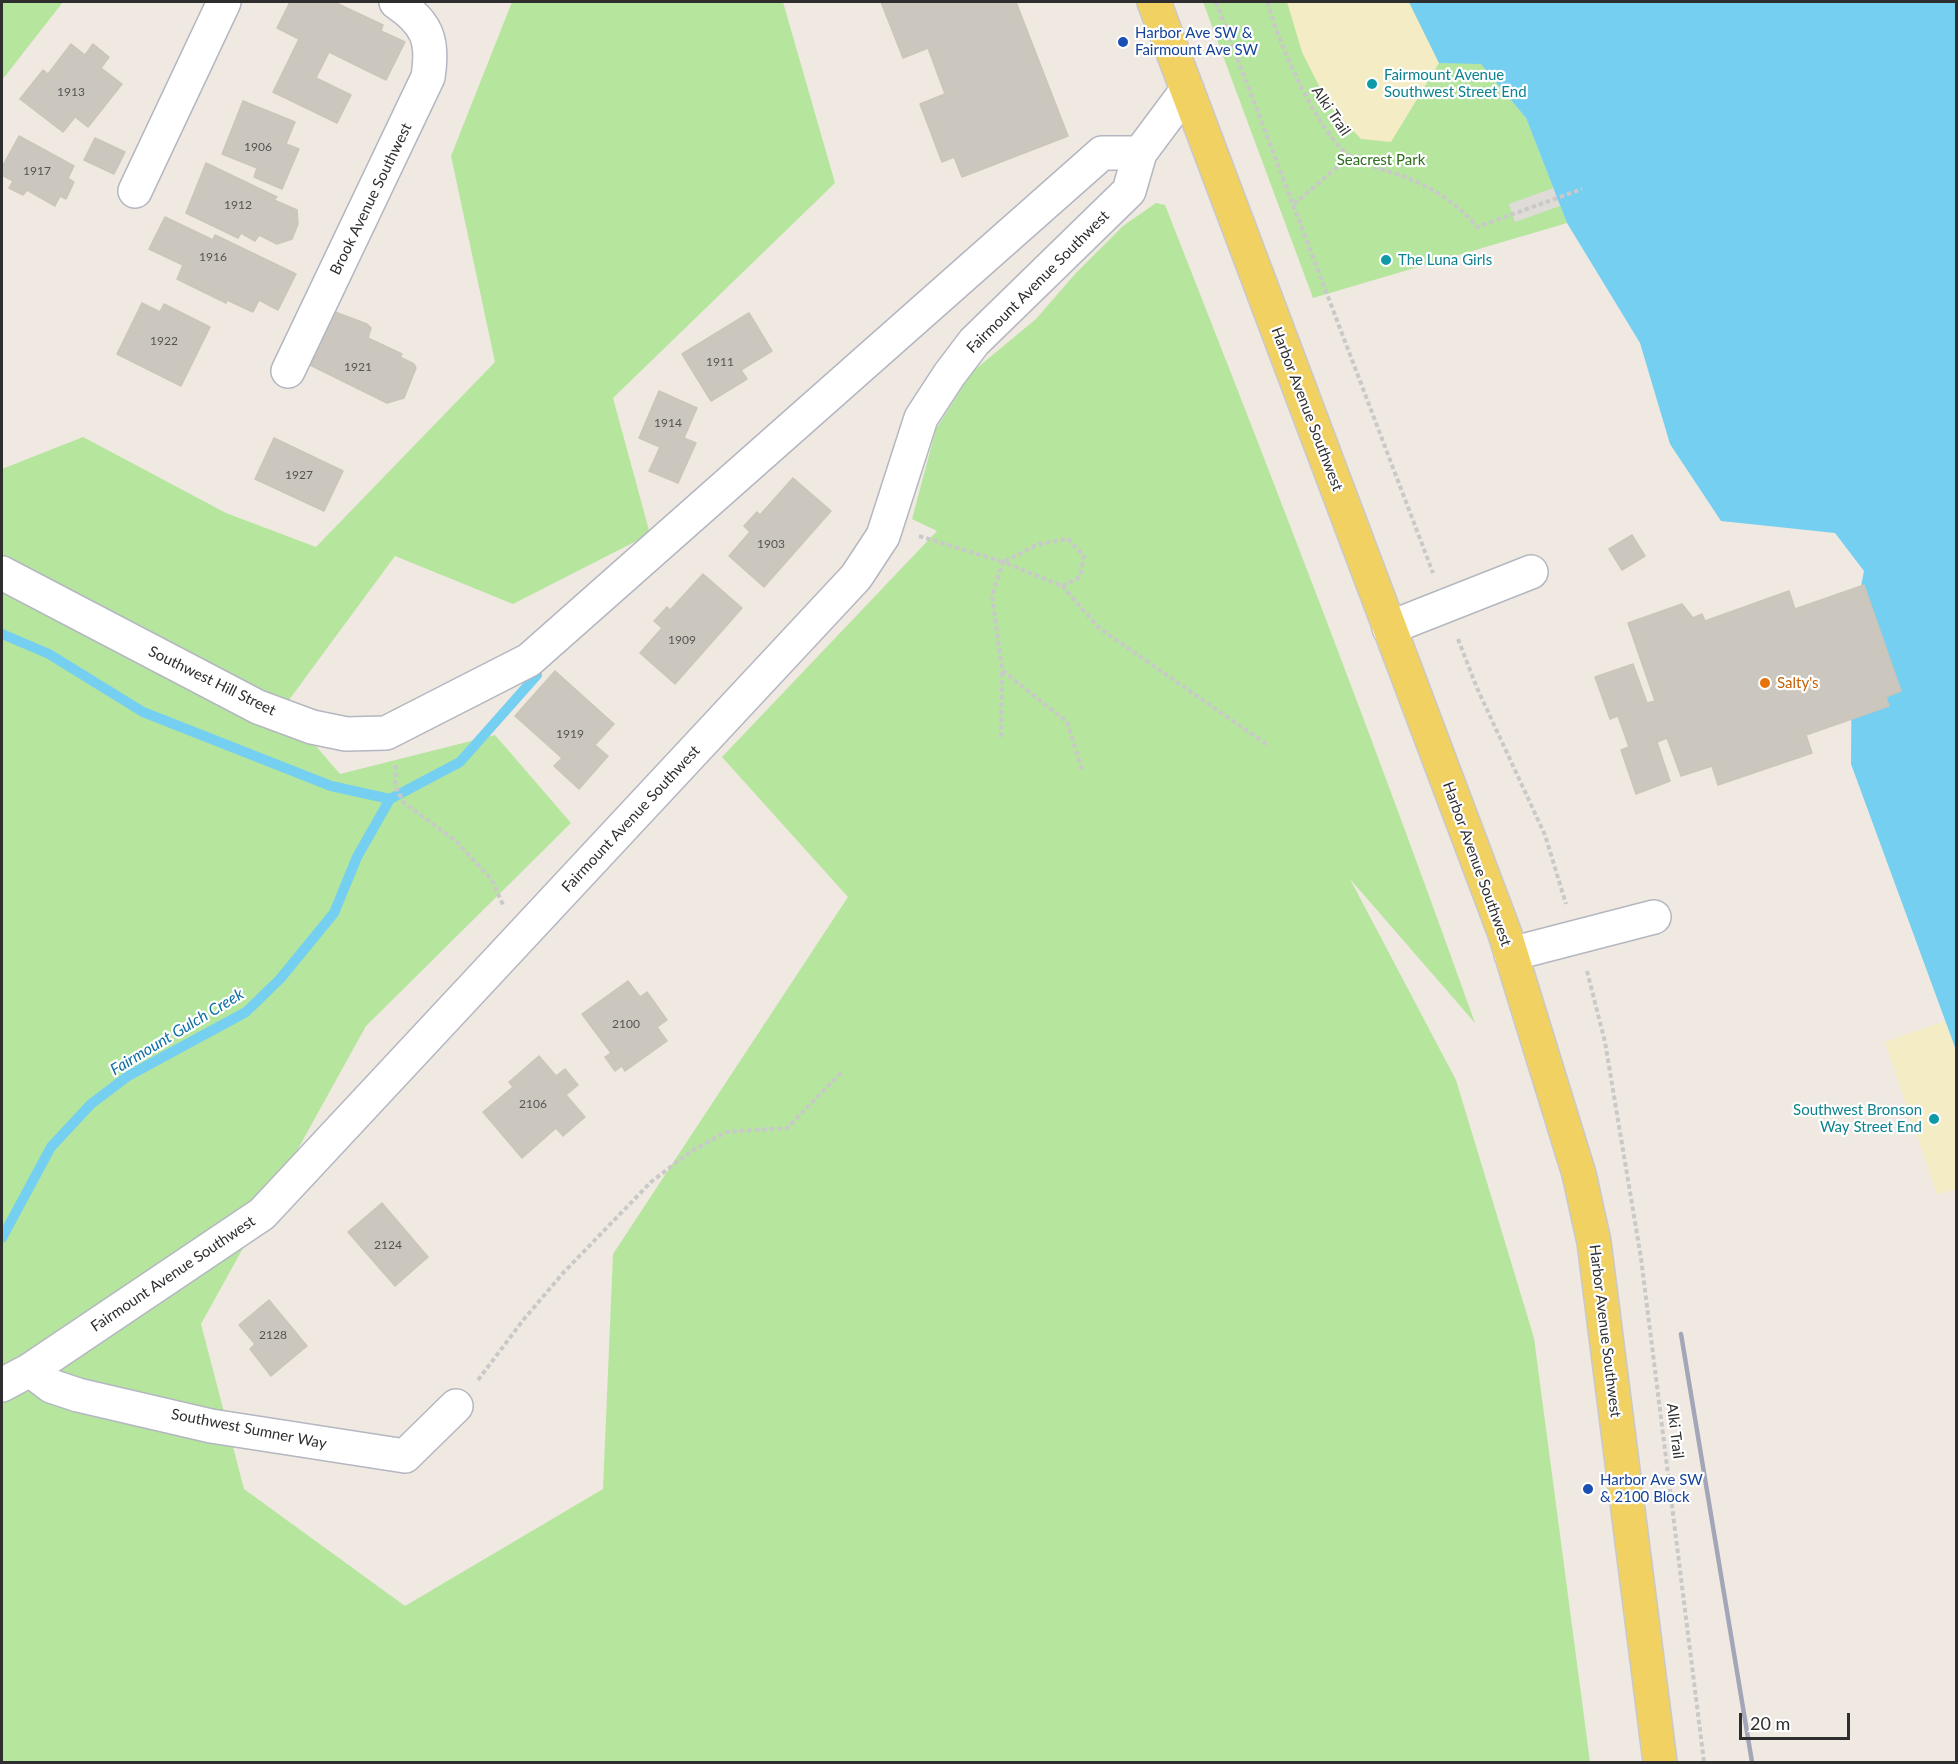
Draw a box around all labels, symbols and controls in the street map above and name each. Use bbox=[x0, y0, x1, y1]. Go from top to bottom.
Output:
place label: Harbor Ave SW & Fairmount Ave SW bbox=[1135, 24, 1258, 59]
marker: Harbor Ave SW & Fairmount Ave SW bbox=[1116, 35, 1130, 49]
place label: Fairmount Avenue Southwest Street End bbox=[1384, 66, 1527, 101]
marker: Fairmount Avenue Southwest Street End bbox=[1365, 77, 1379, 91]
street label: Alki Trail bbox=[1308, 83, 1354, 139]
house number: 1913 bbox=[57, 85, 85, 99]
street label: Brook Avenue Southwest bbox=[326, 120, 416, 278]
house number: 1906 bbox=[244, 140, 272, 154]
park label: Seacrest Park bbox=[1337, 151, 1425, 169]
house number: 1917 bbox=[23, 164, 51, 178]
house number: 1912 bbox=[224, 198, 252, 212]
street label: Fairmount Avenue Southwest bbox=[963, 207, 1113, 357]
house number: 1916 bbox=[199, 250, 227, 264]
place label: The Luna Girls bbox=[1398, 251, 1492, 269]
marker: The Luna Girls bbox=[1379, 253, 1393, 267]
street label: Harbor Avenue Southwest bbox=[1267, 325, 1347, 493]
house number: 1922 bbox=[150, 334, 178, 348]
house number: 1911 bbox=[706, 355, 734, 369]
house number: 1921 bbox=[344, 360, 372, 374]
house number: 1914 bbox=[654, 416, 682, 430]
house number: 1927 bbox=[285, 468, 313, 482]
house number: 1903 bbox=[757, 537, 785, 551]
house number: 1909 bbox=[668, 633, 696, 647]
street label: Southwest Hill Street bbox=[145, 642, 279, 720]
place label: Salty's bbox=[1777, 674, 1819, 692]
marker: Salty's bbox=[1758, 676, 1772, 690]
house number: 1919 bbox=[556, 727, 584, 741]
street label: Fairmount Avenue Southwest bbox=[558, 742, 704, 896]
street label: Harbor Avenue Southwest bbox=[1439, 779, 1515, 949]
water label: Fairmount Gulch Creek bbox=[107, 985, 247, 1079]
house number: 2100 bbox=[612, 1017, 640, 1031]
house number: 2106 bbox=[519, 1097, 547, 1111]
place label: Southwest Bronson Way Street End bbox=[1793, 1101, 1922, 1136]
marker: Southwest Bronson Way Street End bbox=[1927, 1112, 1941, 1126]
street label: Fairmount Avenue Southwest bbox=[87, 1212, 259, 1336]
house number: 2124 bbox=[374, 1238, 402, 1252]
street label: Harbor Avenue Southwest bbox=[1585, 1244, 1625, 1418]
house number: 2128 bbox=[259, 1328, 287, 1342]
street label: Alki Trail bbox=[1663, 1402, 1687, 1460]
street label: Southwest Sumner Way bbox=[170, 1405, 328, 1453]
place label: Harbor Ave SW & 2100 Block bbox=[1600, 1471, 1703, 1506]
marker: Harbor Ave SW & 2100 Block bbox=[1581, 1482, 1595, 1496]
scale bar bbox=[1742, 1701, 1853, 1739]
text: 20 m bbox=[1750, 1712, 1790, 1734]

